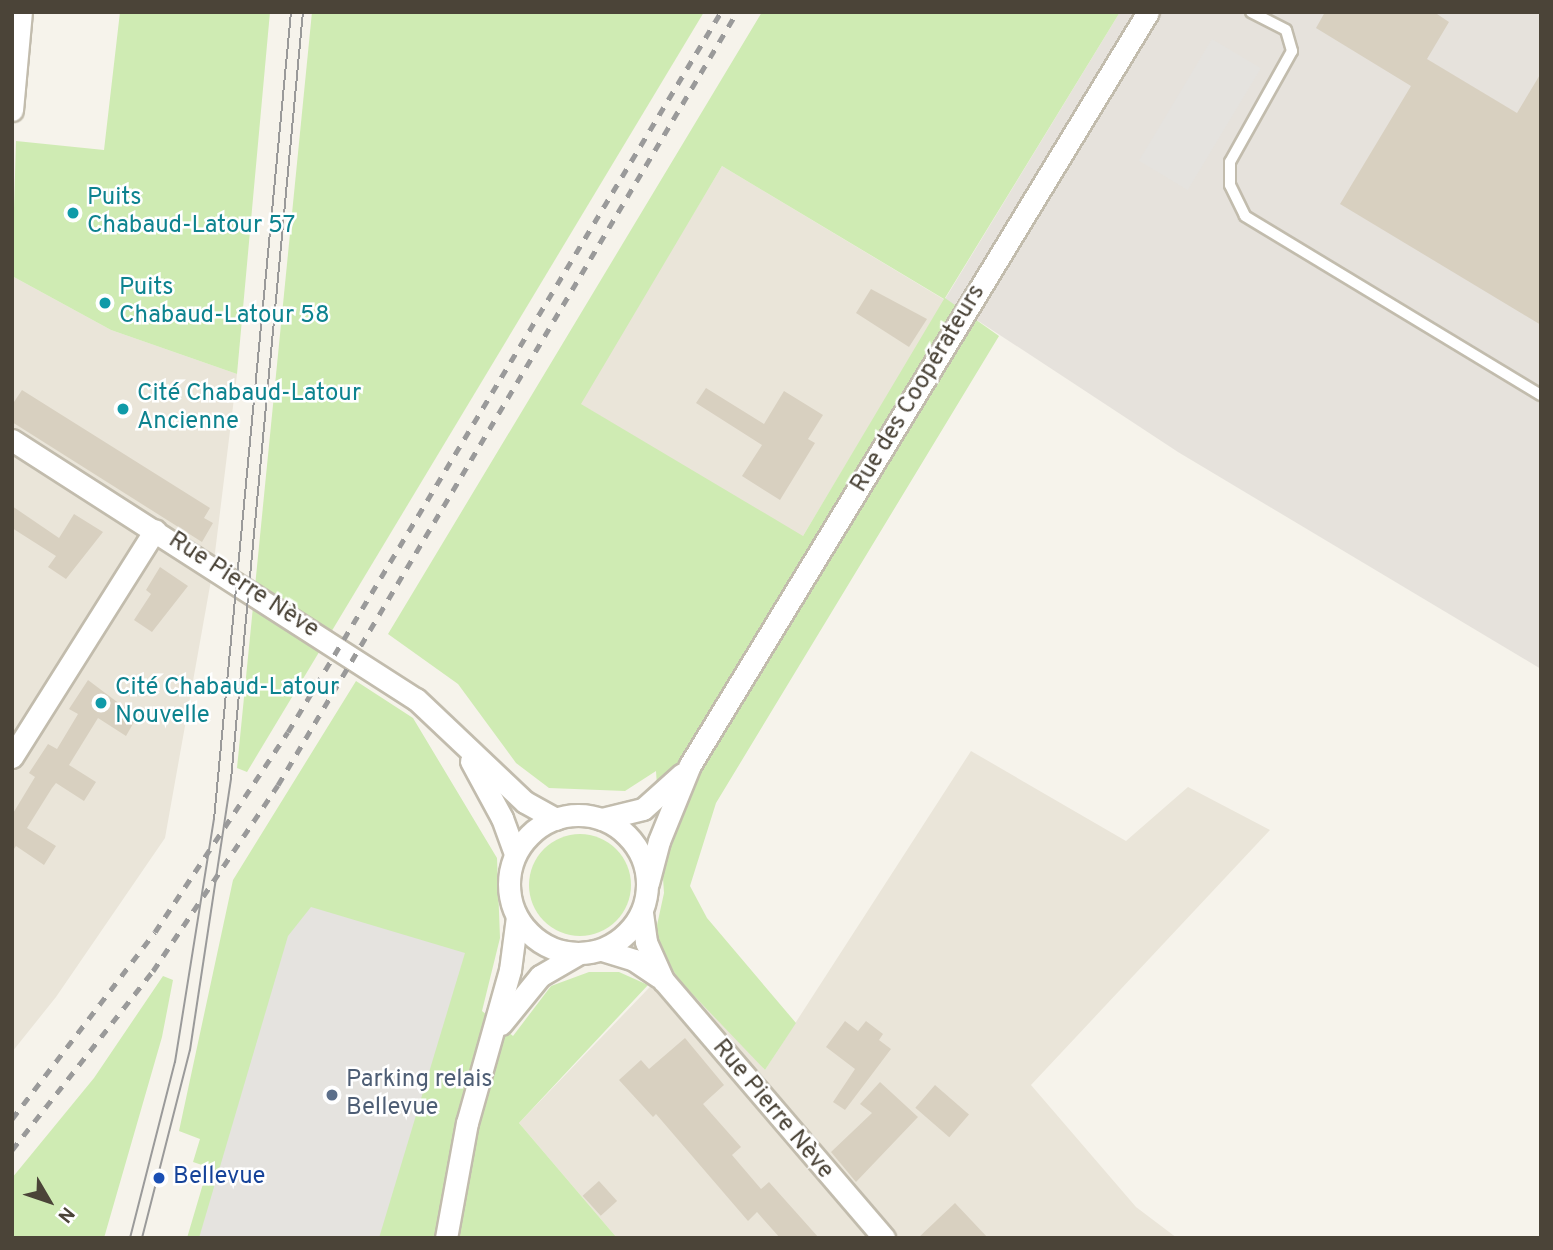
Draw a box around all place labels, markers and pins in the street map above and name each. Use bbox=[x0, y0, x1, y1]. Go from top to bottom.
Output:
place label: Puits Chabaud-Latour 57 bbox=[87, 185, 295, 241]
marker: Puits Chabaud-Latour 57 bbox=[65, 205, 81, 221]
place label: Puits Chabaud-Latour 58 bbox=[119, 275, 330, 331]
marker: Puits Chabaud-Latour 58 bbox=[97, 295, 113, 311]
place label: Cité Chabaud-Latour Ancienne bbox=[137, 381, 361, 437]
marker: Cité Chabaud-Latour Ancienne bbox=[115, 401, 131, 417]
place label: Cité Chabaud-Latour Nouvelle bbox=[115, 675, 339, 731]
marker: Cité Chabaud-Latour Nouvelle bbox=[93, 695, 109, 711]
place label: Parking relais Bellevue bbox=[346, 1067, 493, 1123]
marker: Parking relais Bellevue bbox=[324, 1087, 340, 1103]
place label: Bellevue bbox=[173, 1164, 265, 1192]
marker: Bellevue bbox=[151, 1170, 167, 1186]

